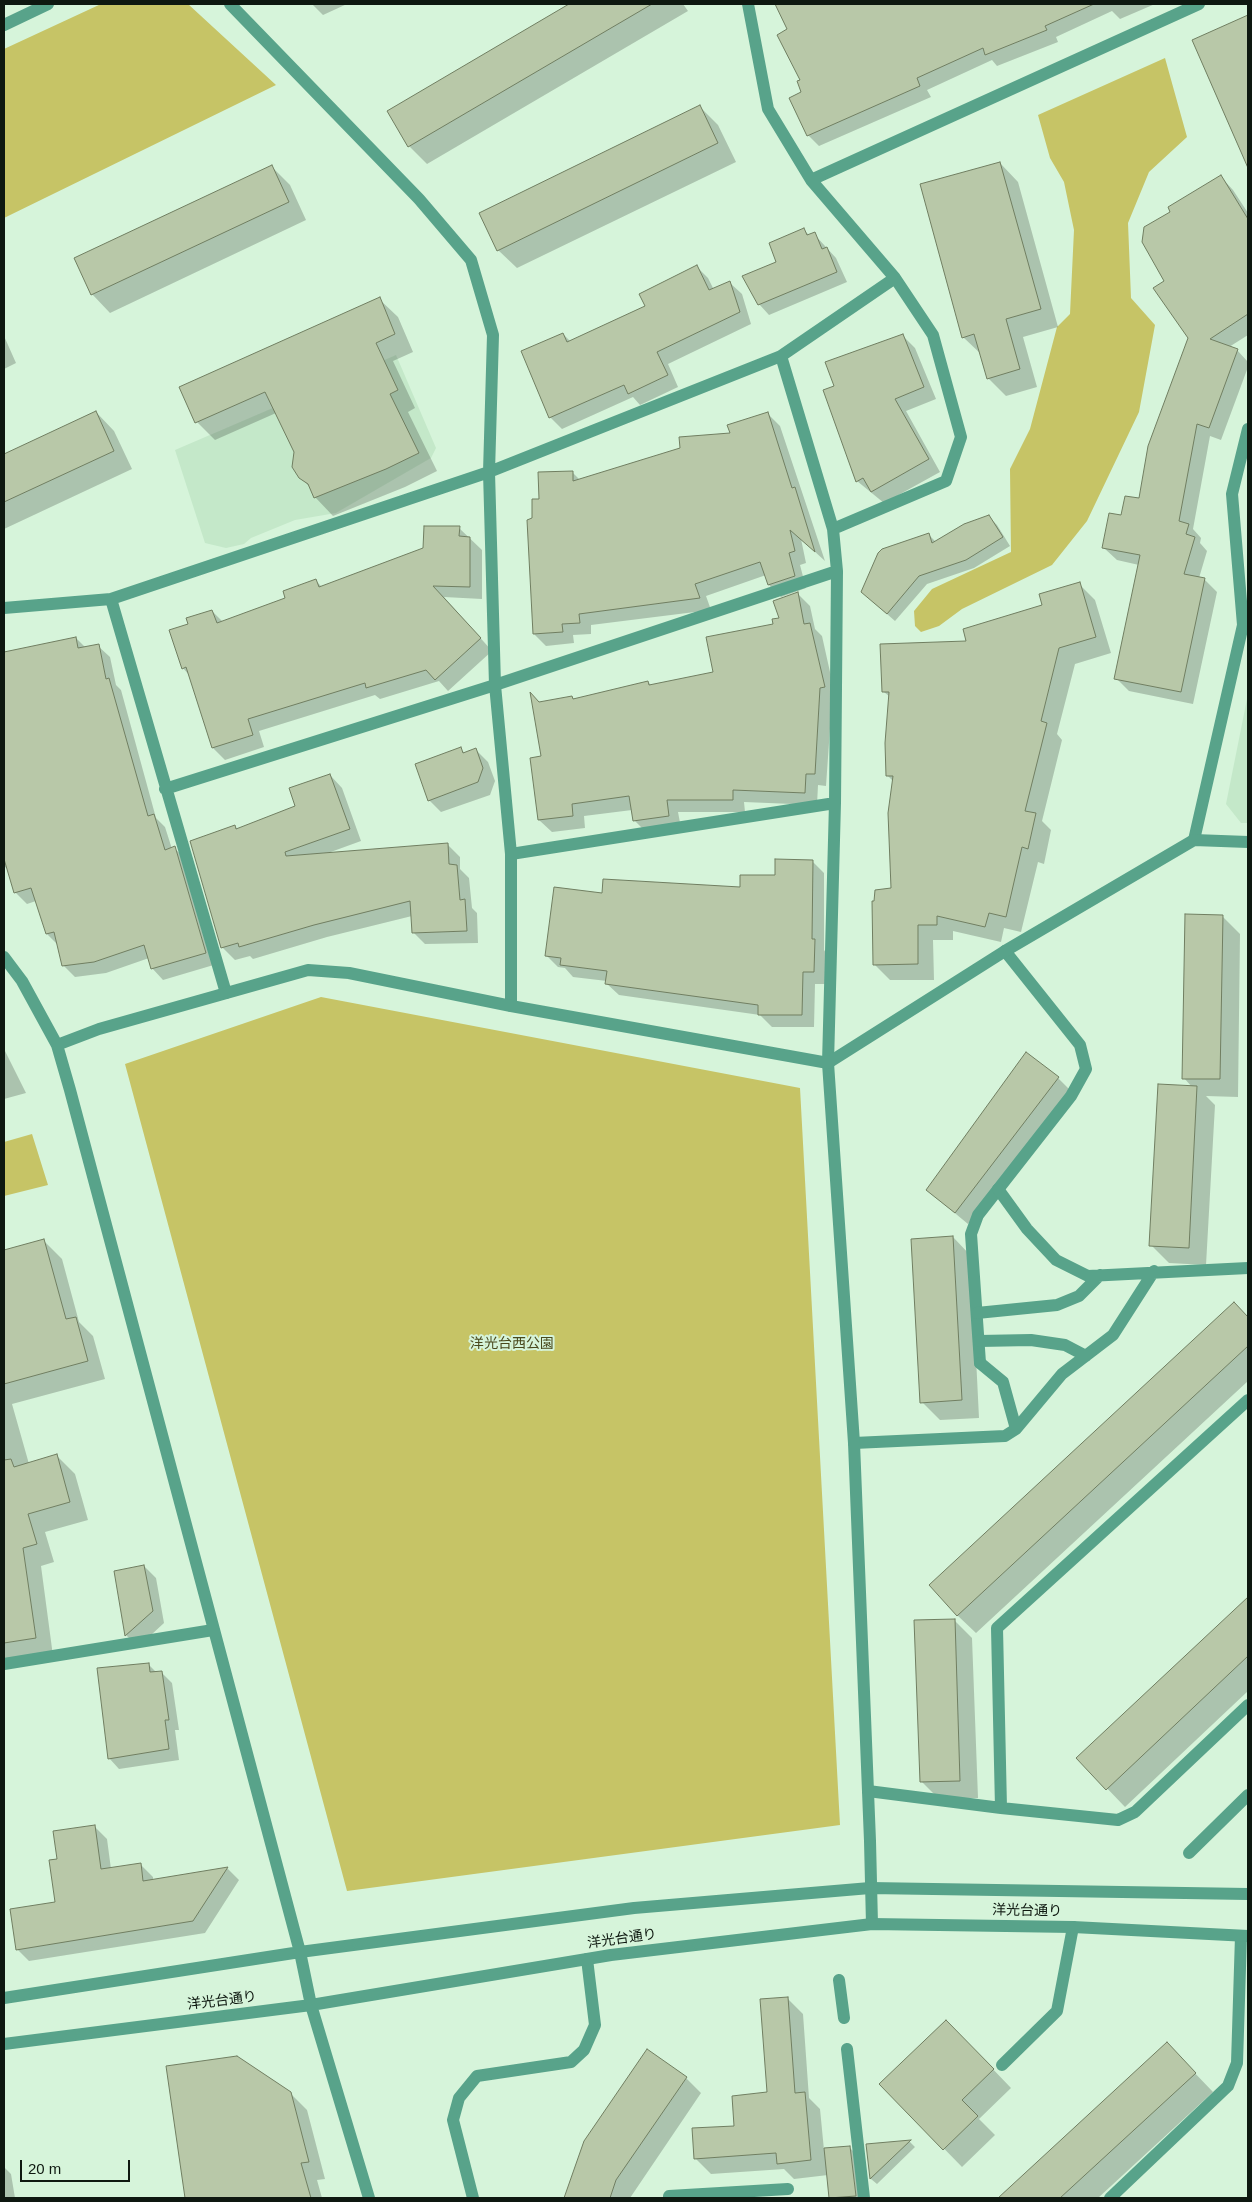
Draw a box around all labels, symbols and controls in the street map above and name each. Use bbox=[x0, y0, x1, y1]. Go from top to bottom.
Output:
park label: 洋光台西公園 bbox=[470, 1336, 554, 1352]
street label: 洋光台通り bbox=[992, 1902, 1062, 1920]
street label: 洋光台通り bbox=[586, 1926, 658, 1952]
street label: 洋光台通り bbox=[186, 1988, 258, 2014]
scale bar bbox=[22, 2150, 132, 2182]
text: 20 m bbox=[28, 2160, 61, 2177]

